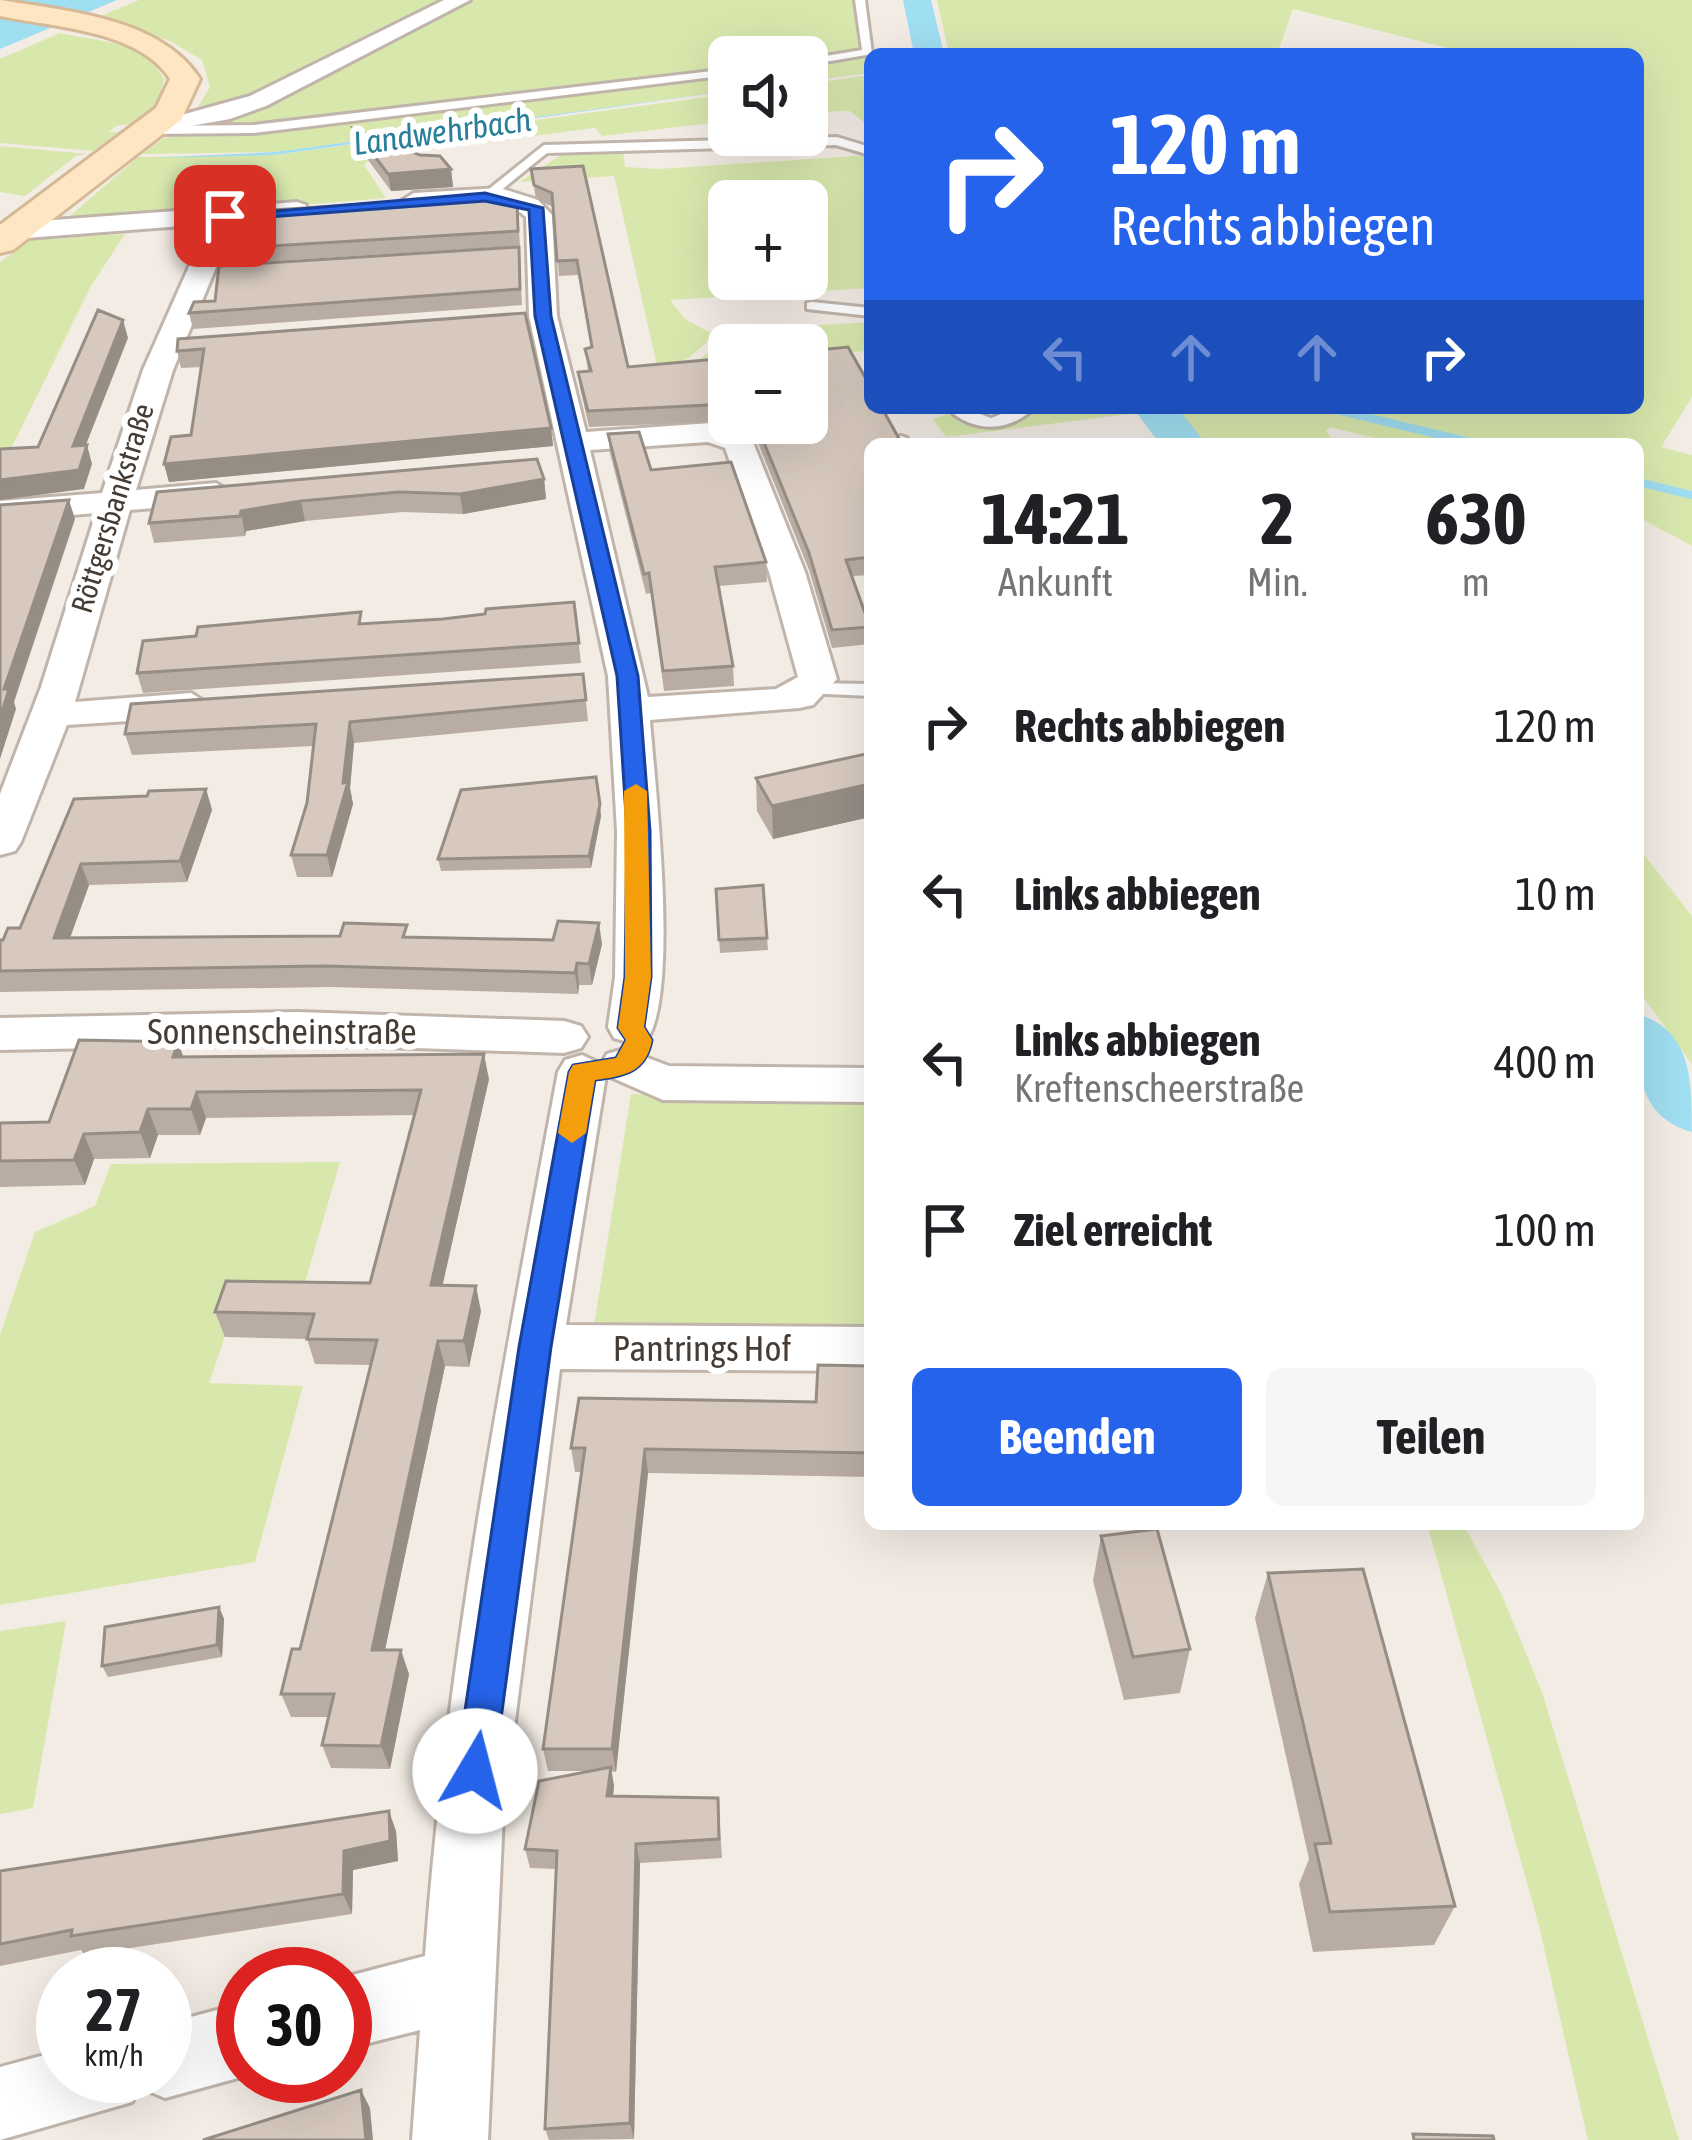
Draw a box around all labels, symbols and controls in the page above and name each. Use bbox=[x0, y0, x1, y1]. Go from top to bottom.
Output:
map controls bbox=[708, 36, 828, 444]
button: sound bbox=[708, 36, 828, 156]
icon: right bbox=[912, 96, 1068, 252]
text: 120 m bbox=[1110, 96, 1300, 192]
water label: Landwehrbach bbox=[351, 100, 533, 162]
pin bbox=[174, 165, 276, 267]
button: + bbox=[708, 180, 828, 300]
icon: arrive bbox=[192, 183, 258, 249]
text: Rechts abbiegen bbox=[1110, 195, 1436, 256]
button: − bbox=[708, 324, 828, 444]
icon: left bbox=[1032, 324, 1098, 390]
icon: ahead bbox=[1158, 324, 1224, 390]
icon: ahead bbox=[1284, 324, 1350, 390]
icon: right bbox=[1410, 324, 1476, 390]
street label: Röttgersbankstraße bbox=[64, 399, 160, 617]
text: 14:21 bbox=[981, 477, 1130, 559]
text: 2 bbox=[1260, 477, 1294, 559]
text: 630 bbox=[1425, 477, 1527, 559]
text: Ankunft bbox=[998, 560, 1113, 604]
text: Min. bbox=[1247, 560, 1308, 604]
text: m bbox=[1462, 560, 1490, 604]
icon: right bbox=[912, 693, 978, 759]
text: Rechts abbiegen bbox=[1014, 700, 1285, 752]
text: 120 m bbox=[1494, 700, 1596, 752]
icon: left bbox=[912, 861, 978, 927]
text: Links abbiegen bbox=[1014, 868, 1261, 920]
text: 10 m bbox=[1515, 868, 1596, 920]
street label: Sonnenscheinstraße bbox=[147, 1010, 417, 1052]
text: Links abbiegen bbox=[1014, 1014, 1261, 1066]
icon: left bbox=[912, 1029, 978, 1095]
text: 400 m bbox=[1494, 1036, 1596, 1088]
text: Kreftenscheerstraße bbox=[1014, 1066, 1304, 1110]
icon: arrive bbox=[912, 1197, 978, 1263]
text: Ziel erreicht bbox=[1014, 1204, 1212, 1256]
text: 100 m bbox=[1494, 1204, 1596, 1256]
street label: Pantrings Hof bbox=[613, 1327, 791, 1369]
button: Beenden bbox=[912, 1368, 1242, 1506]
button: Teilen bbox=[1266, 1368, 1596, 1506]
position arrow bbox=[412, 1708, 538, 1834]
speed limit sign: 30 bbox=[216, 1947, 372, 2103]
text: 27 bbox=[86, 1975, 142, 2044]
text: km/h bbox=[84, 2038, 144, 2072]

